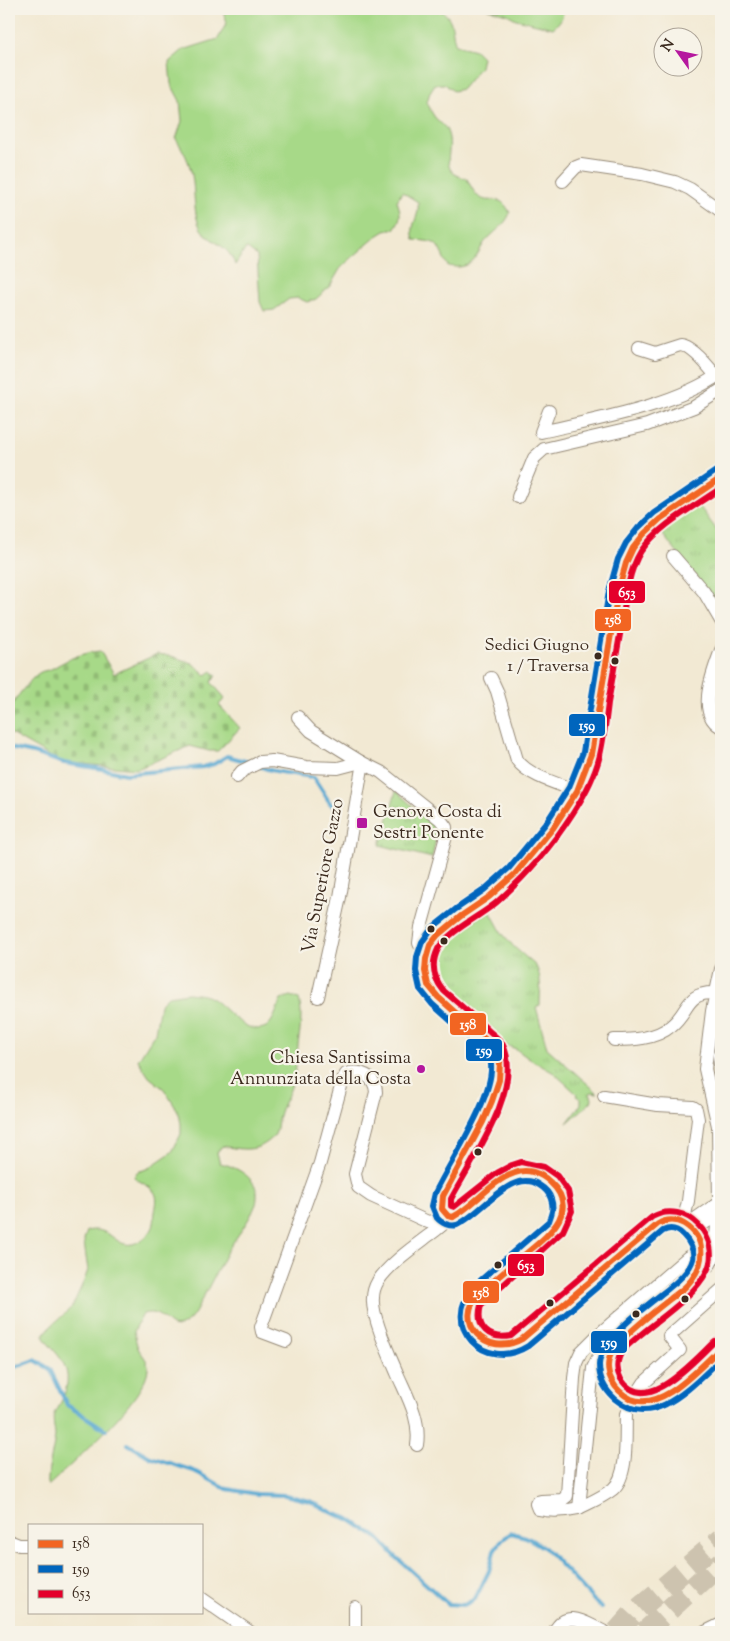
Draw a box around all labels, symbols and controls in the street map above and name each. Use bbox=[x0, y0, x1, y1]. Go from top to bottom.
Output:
north arrow bbox=[652, 28, 702, 78]
text: N bbox=[657, 36, 680, 56]
line badge: 653 bbox=[608, 580, 646, 604]
text: 653 bbox=[618, 584, 636, 604]
line badge: 158 bbox=[594, 608, 632, 632]
text: 158 bbox=[605, 611, 621, 631]
place label: Sedici Giugno 1 / Traversa bbox=[485, 634, 589, 679]
marker: Sedici Giugno 1 / Traversa bbox=[593, 651, 603, 661]
unlabelled marker bbox=[610, 656, 620, 666]
line badge: 159 bbox=[568, 713, 606, 737]
text: 159 bbox=[579, 717, 595, 737]
street label: Via Superiore Gazzo bbox=[296, 796, 352, 956]
place label: Genova Costa di Sestri Ponente bbox=[373, 800, 502, 847]
marker: Genova Costa di Sestri Ponente bbox=[355, 816, 369, 830]
unlabelled marker bbox=[426, 924, 436, 934]
unlabelled marker bbox=[439, 936, 449, 946]
line badge: 158 bbox=[449, 1012, 487, 1036]
text: 158 bbox=[460, 1016, 476, 1036]
line badge: 159 bbox=[465, 1038, 503, 1062]
text: 159 bbox=[476, 1042, 492, 1062]
place label: Chiesa Santissima Annunziata della Costa bbox=[230, 1046, 411, 1093]
marker: Chiesa Santissima Annunziata della Costa bbox=[415, 1063, 427, 1075]
unlabelled marker bbox=[473, 1147, 483, 1157]
line badge: 653 bbox=[507, 1253, 545, 1277]
text: 653 bbox=[517, 1257, 535, 1277]
unlabelled marker bbox=[493, 1260, 503, 1270]
line badge: 158 bbox=[462, 1280, 500, 1304]
text: 158 bbox=[473, 1284, 489, 1304]
unlabelled marker bbox=[680, 1294, 690, 1304]
unlabelled marker bbox=[545, 1298, 555, 1308]
unlabelled marker bbox=[631, 1309, 641, 1319]
line badge: 159 bbox=[590, 1330, 628, 1354]
text: 159 bbox=[601, 1334, 617, 1354]
legend bbox=[28, 1524, 202, 1614]
text: 158 bbox=[72, 1534, 90, 1555]
text: 159 bbox=[72, 1560, 90, 1581]
text: 653 bbox=[72, 1584, 91, 1605]

